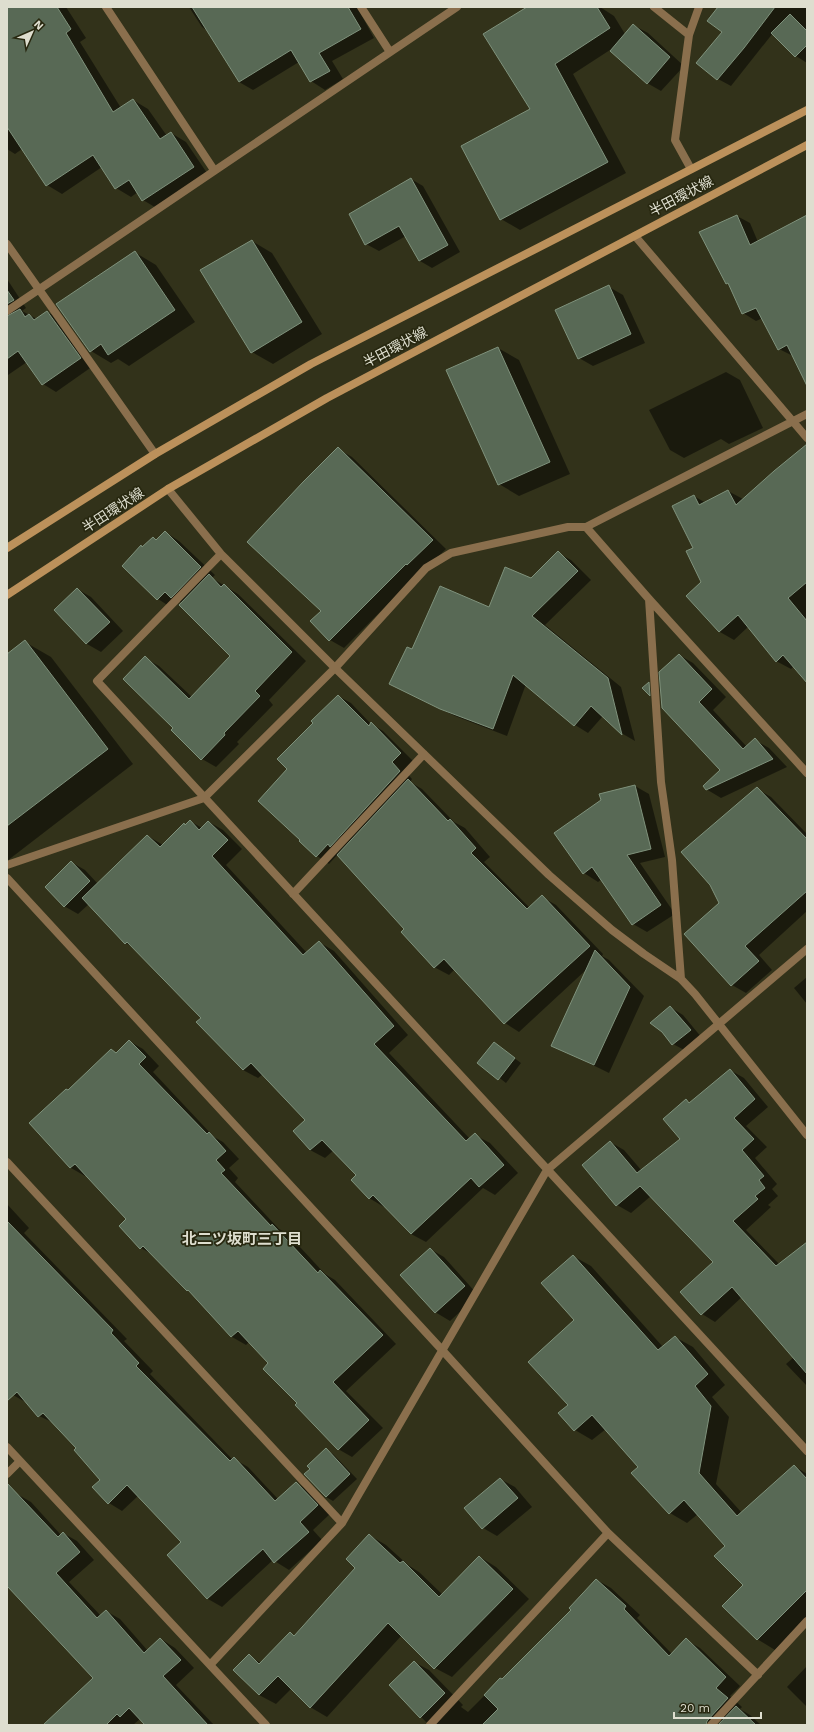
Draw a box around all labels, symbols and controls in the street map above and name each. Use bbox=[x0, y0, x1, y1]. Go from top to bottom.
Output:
north arrow bbox=[12, 12, 52, 52]
text: N bbox=[31, 18, 46, 33]
street label: 半田環状線 bbox=[646, 173, 716, 219]
street label: 半田環状線 bbox=[360, 324, 430, 370]
street label: 半田環状線 bbox=[79, 484, 147, 536]
district label: 北二ツ坂町三丁目 bbox=[182, 1230, 302, 1248]
scale bar bbox=[674, 1694, 761, 1720]
text: 20 m bbox=[680, 1701, 710, 1715]

